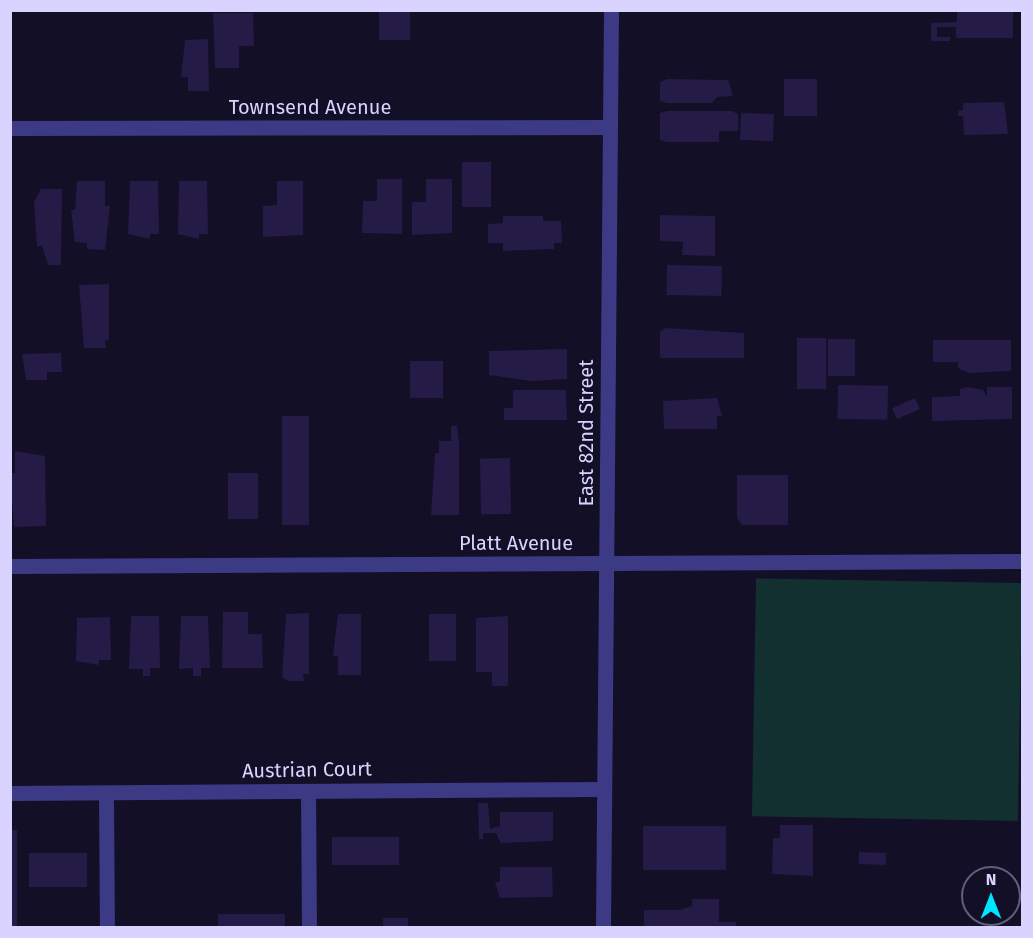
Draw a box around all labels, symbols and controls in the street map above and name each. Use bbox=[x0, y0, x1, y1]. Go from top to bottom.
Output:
street label: Townsend Avenue bbox=[229, 95, 391, 119]
street label: East 82nd Street bbox=[574, 360, 598, 506]
street label: Platt Avenue bbox=[459, 531, 573, 555]
street label: Austrian Court bbox=[242, 757, 372, 783]
north arrow bbox=[961, 866, 1021, 926]
text: N bbox=[986, 870, 996, 889]

